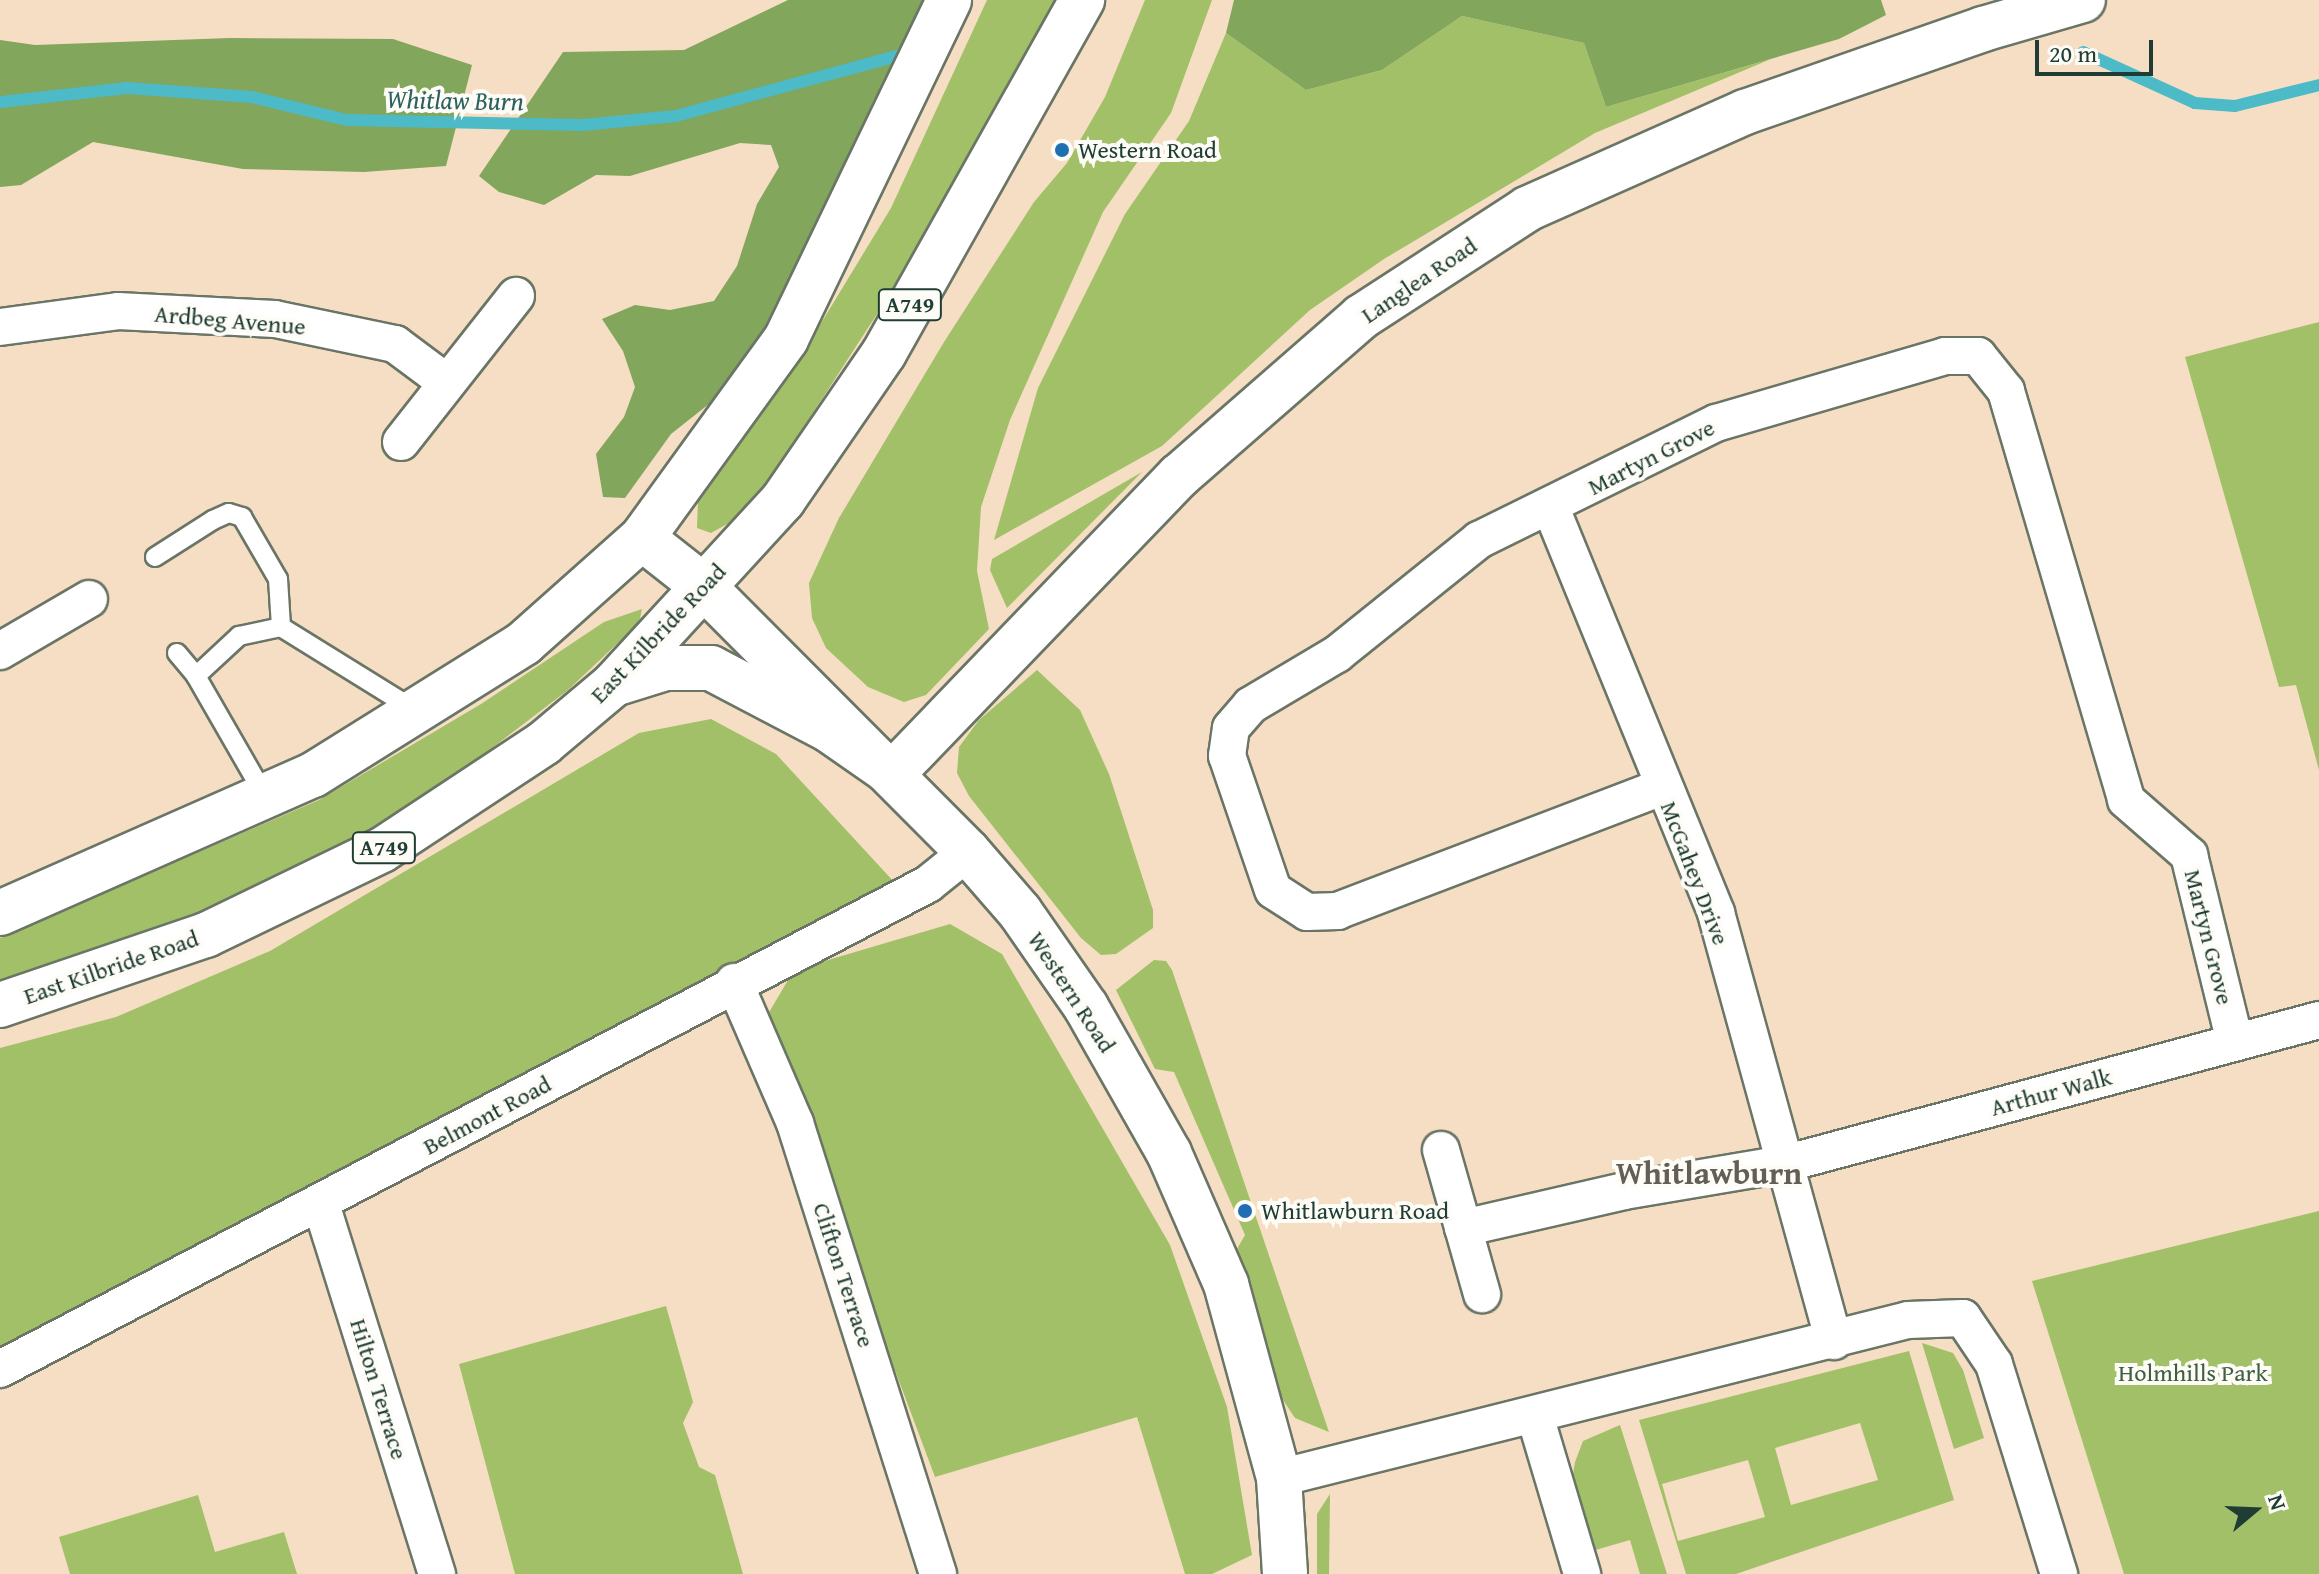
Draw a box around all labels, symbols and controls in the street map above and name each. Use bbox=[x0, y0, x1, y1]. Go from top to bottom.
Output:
scale bar bbox=[2039, 24, 2157, 74]
text: 20 m bbox=[2049, 36, 2097, 71]
water label: Whitlaw Burn bbox=[386, 83, 524, 117]
place label: Western Road bbox=[1078, 136, 1217, 164]
marker: Western Road bbox=[1053, 141, 1071, 159]
street label: Langlea Road bbox=[1356, 231, 1482, 329]
road number: A749 bbox=[876, 287, 944, 323]
street label: Ardbeg Avenue bbox=[153, 299, 307, 341]
street label: Martyn Grove bbox=[1583, 413, 1719, 501]
street label: East Kilbride Road bbox=[584, 557, 732, 709]
street label: McGahey Drive bbox=[1654, 797, 1736, 949]
road number: A749 bbox=[350, 830, 418, 866]
street label: Martyn Grove bbox=[2178, 866, 2240, 1008]
street label: East Kilbride Road bbox=[20, 924, 202, 1010]
street label: Western Road bbox=[1022, 926, 1122, 1058]
street label: Arthur Walk bbox=[1987, 1062, 2115, 1122]
street label: Belmont Road bbox=[418, 1069, 556, 1161]
district label: Whitlawburn bbox=[1616, 1154, 1802, 1192]
place label: Whitlawburn Road bbox=[1261, 1197, 1449, 1225]
street label: Clifton Terrace bbox=[807, 1199, 881, 1351]
marker: Whitlawburn Road bbox=[1236, 1202, 1254, 1220]
street label: Hilton Terrace bbox=[344, 1315, 414, 1463]
park label: Holmhills Park bbox=[2118, 1359, 2268, 1387]
north arrow bbox=[2215, 1470, 2295, 1550]
text: N bbox=[2260, 1490, 2295, 1514]

